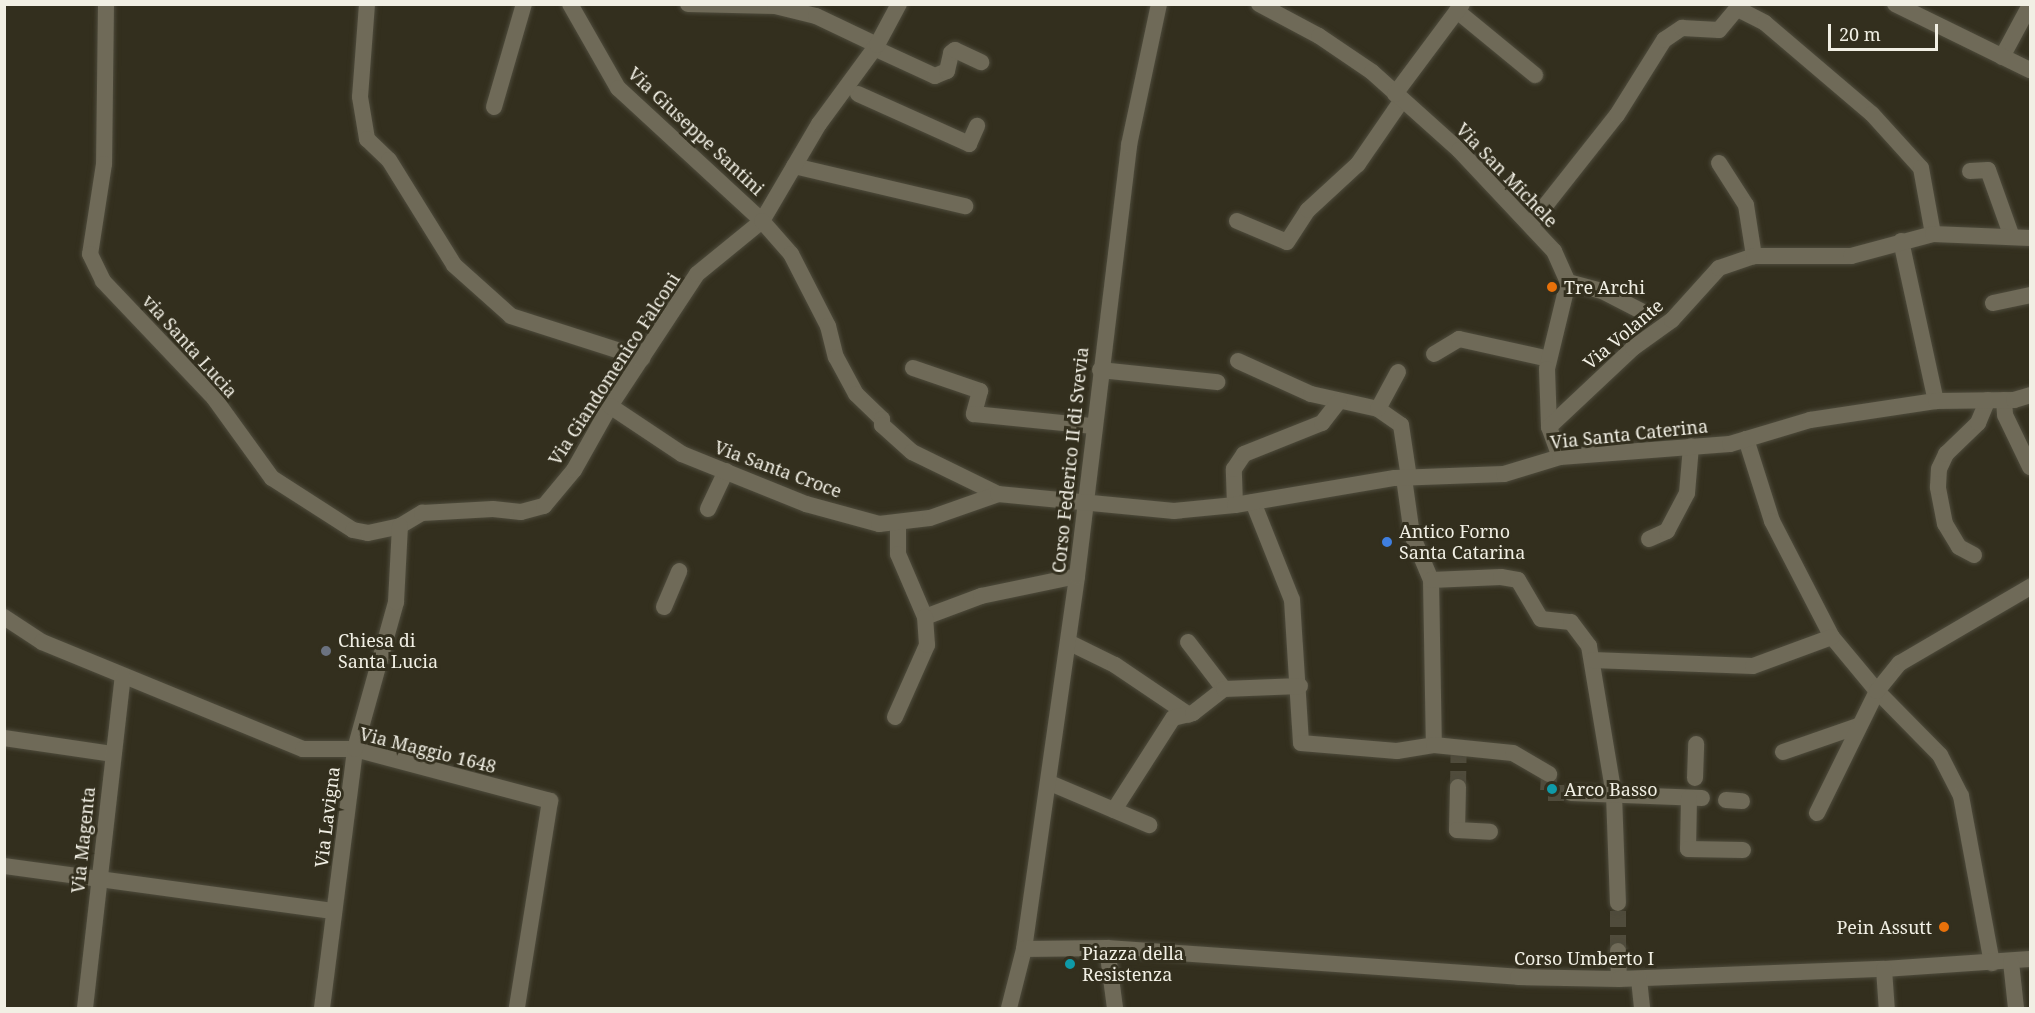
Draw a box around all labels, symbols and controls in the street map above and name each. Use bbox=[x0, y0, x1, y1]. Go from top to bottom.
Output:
scale bar bbox=[1831, 12, 1940, 50]
text: 20 m bbox=[1839, 22, 1881, 46]
street label: Via Giuseppe Santini bbox=[624, 62, 768, 200]
street label: Via San Michele bbox=[1452, 118, 1562, 232]
street label: Via Giandomenico Falconi bbox=[544, 269, 684, 469]
place label: Tre Archi bbox=[1564, 276, 1645, 298]
marker: Tre Archi bbox=[1545, 280, 1559, 294]
street label: via Santa Lucia bbox=[138, 290, 242, 402]
street label: Via Volante bbox=[1579, 294, 1667, 374]
street label: Corso Federico II di Svevia bbox=[1047, 346, 1093, 574]
street label: Via Santa Caterina bbox=[1549, 415, 1709, 453]
street label: Via Santa Croce bbox=[711, 436, 845, 502]
place label: Antico Forno Santa Catarina bbox=[1399, 521, 1525, 564]
marker: Antico Forno Santa Catarina bbox=[1380, 535, 1394, 549]
place label: Chiesa di Santa Lucia bbox=[338, 630, 438, 672]
marker: Chiesa di Santa Lucia bbox=[319, 644, 333, 658]
street label: Via Maggio 1648 bbox=[357, 723, 499, 777]
street label: Via Lavigna bbox=[310, 765, 344, 869]
place label: Arco Basso bbox=[1564, 778, 1658, 800]
marker: Arco Basso bbox=[1545, 782, 1559, 796]
street label: Via Magenta bbox=[67, 786, 99, 894]
place label: Pein Assutt bbox=[1836, 916, 1932, 938]
marker: Pein Assutt bbox=[1937, 920, 1951, 934]
place label: Piazza della Resistenza bbox=[1082, 943, 1184, 986]
street label: Corso Umberto I bbox=[1514, 947, 1654, 969]
marker: Piazza della Resistenza bbox=[1063, 957, 1077, 971]

